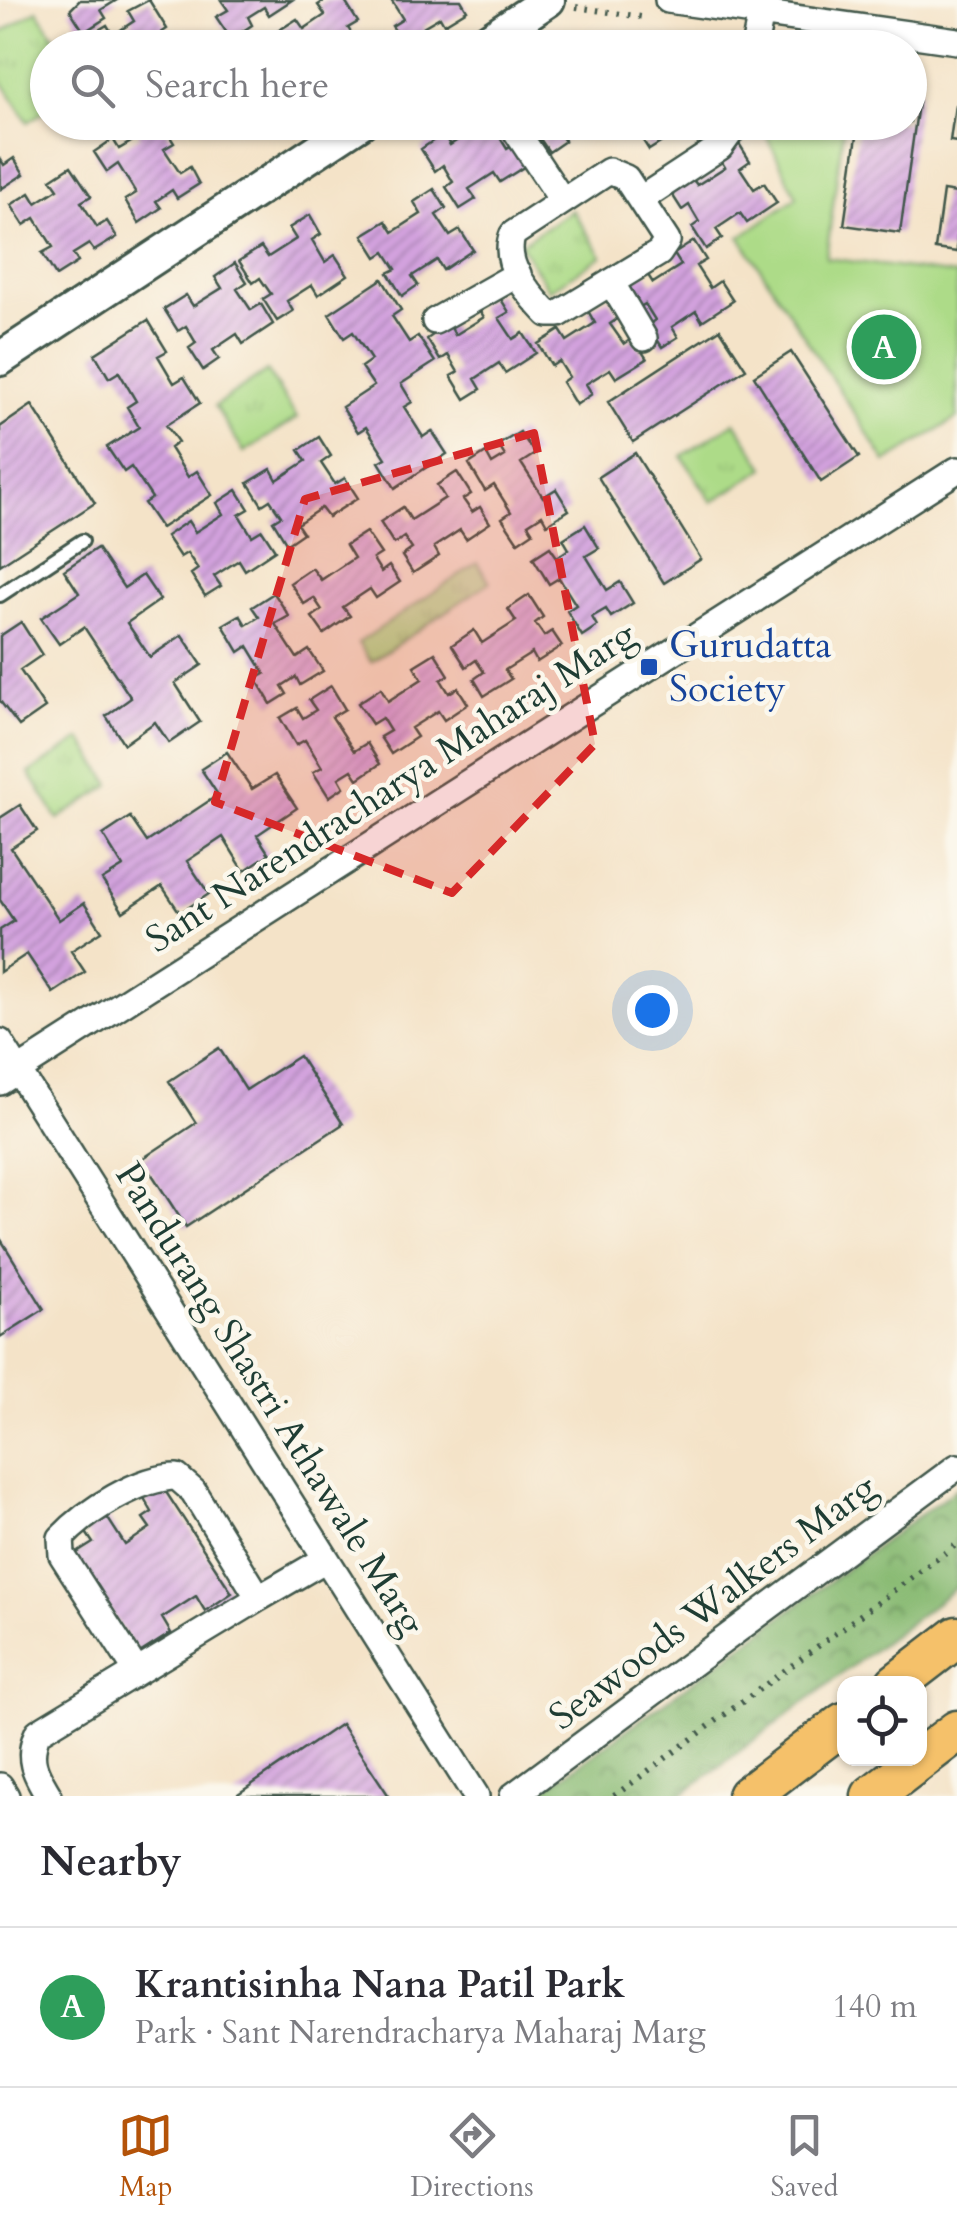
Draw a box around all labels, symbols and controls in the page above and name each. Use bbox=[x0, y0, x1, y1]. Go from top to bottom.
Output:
search box bbox=[30, 30, 927, 140]
icon: search bbox=[65, 58, 120, 113]
text: Search here bbox=[145, 59, 329, 111]
pin: A bbox=[852, 310, 916, 384]
street label: Sant Narendracharya Maharaj Marg bbox=[136, 608, 647, 965]
place label: Gurudatta Society bbox=[669, 619, 832, 715]
marker: Gurudatta Society bbox=[638, 656, 660, 678]
your location bbox=[627, 985, 678, 1036]
street label: Pandurang Shastri Athawale Marg bbox=[103, 1153, 438, 1646]
street label: Seawoods Walkers Marg bbox=[539, 1461, 888, 1742]
map controls bbox=[837, 1676, 927, 1766]
button: locate bbox=[837, 1676, 927, 1766]
text: Nearby bbox=[40, 1833, 182, 1890]
text: Krantisinha Nana Patil Park bbox=[135, 1959, 625, 2011]
text: A bbox=[60, 1985, 85, 2029]
text: 140 m bbox=[832, 1985, 917, 2029]
text: Park · Sant Narendracharya Maharaj Marg bbox=[135, 2011, 706, 2055]
tab: Map bbox=[118, 2108, 173, 2206]
tab: Directions bbox=[410, 2108, 534, 2206]
tab: Saved bbox=[771, 2108, 839, 2206]

